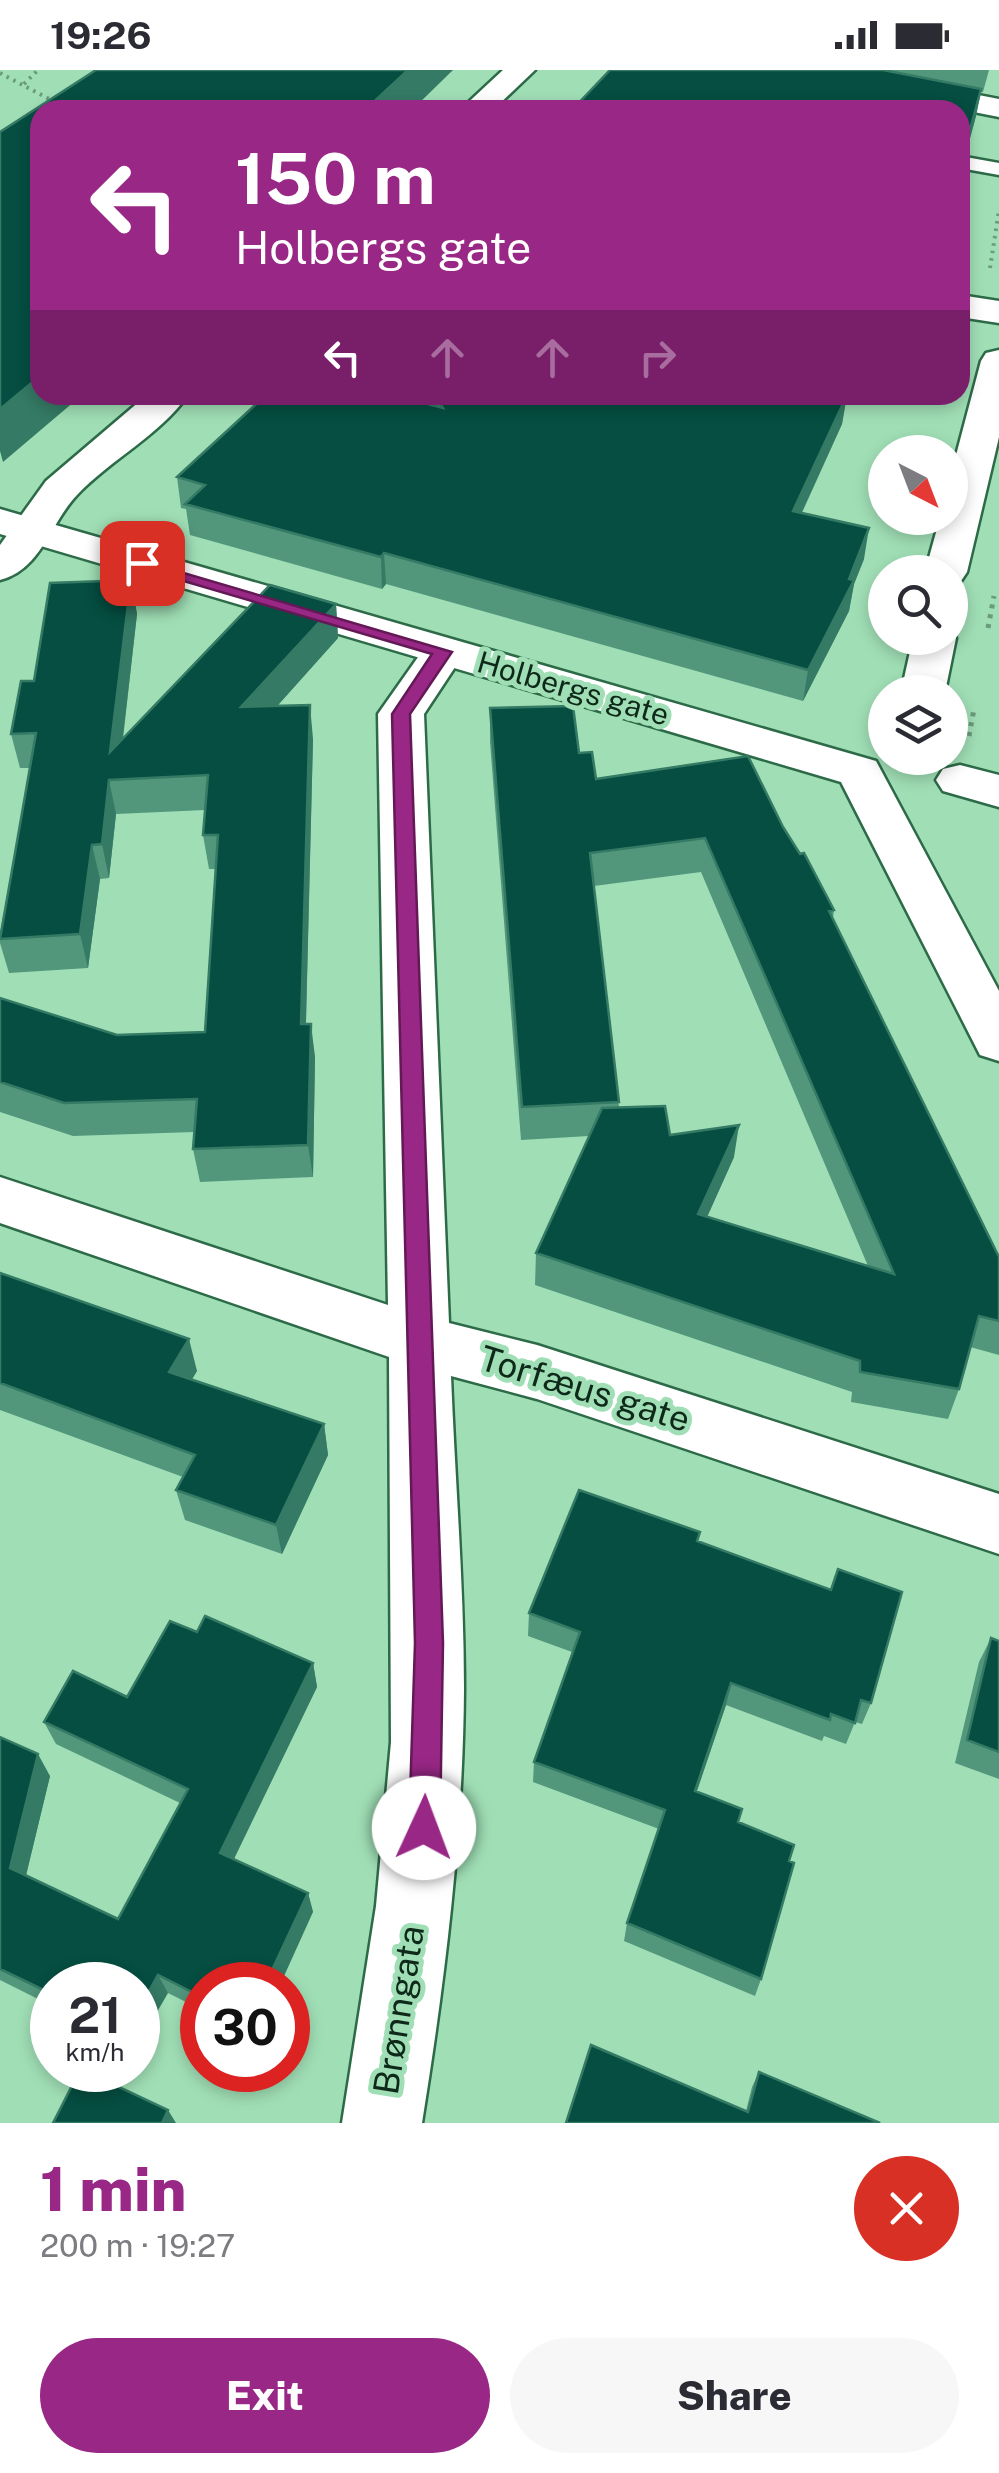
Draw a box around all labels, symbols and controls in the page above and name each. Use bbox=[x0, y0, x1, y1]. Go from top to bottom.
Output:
text: 19:26 bbox=[50, 13, 152, 58]
text: 150 m bbox=[235, 137, 436, 220]
icon: left bbox=[70, 140, 200, 270]
text: Holbergs gate bbox=[235, 221, 532, 274]
icon: left bbox=[315, 330, 370, 385]
icon: ahead bbox=[420, 330, 475, 385]
icon: ahead bbox=[525, 330, 580, 385]
icon: right bbox=[630, 330, 685, 385]
north arrow bbox=[868, 435, 968, 535]
map controls bbox=[868, 435, 968, 775]
pin bbox=[100, 521, 185, 606]
icon: arrive bbox=[115, 536, 170, 591]
button: search bbox=[868, 555, 968, 655]
street label: Holbergs gate bbox=[473, 643, 673, 733]
button: layers bbox=[868, 675, 968, 775]
street label: Torfæus gate bbox=[475, 1337, 695, 1440]
position arrow bbox=[372, 1776, 476, 1880]
street label: Brønngata bbox=[365, 1923, 432, 2097]
speed limit sign: 30 bbox=[180, 1962, 310, 2092]
text: 21 bbox=[68, 1985, 122, 2044]
text: km/h bbox=[66, 2037, 124, 2067]
text: 1 min bbox=[40, 2154, 187, 2225]
button: close bbox=[854, 2156, 959, 2261]
text: 200 m · 19:27 bbox=[40, 2227, 235, 2264]
button: Exit bbox=[40, 2338, 490, 2453]
button: Share bbox=[510, 2338, 959, 2453]

